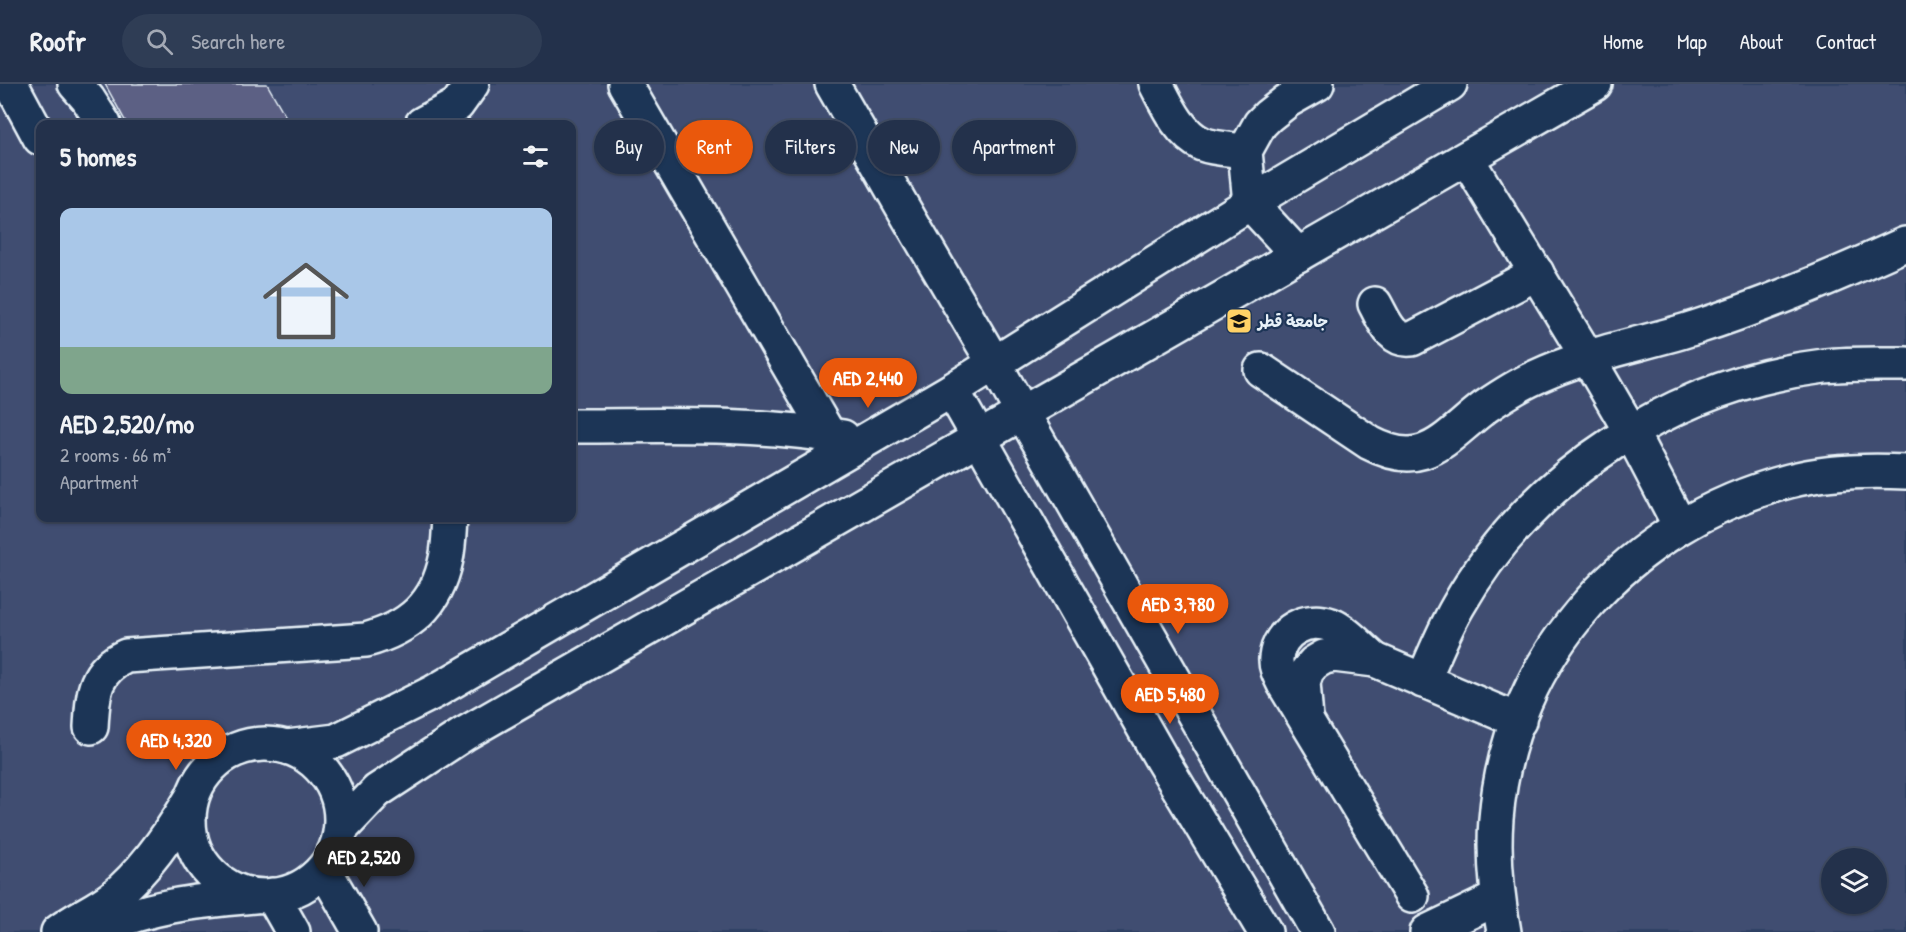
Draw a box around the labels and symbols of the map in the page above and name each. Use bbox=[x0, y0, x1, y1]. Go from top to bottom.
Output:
school or university icon: جامعة قطر bbox=[1224, 306, 1254, 336]
place label: جامعة قطر bbox=[1256, 310, 1328, 332]
pin: AED 2,440 bbox=[799, 358, 937, 409]
pin: AED 3,780 bbox=[1109, 584, 1247, 635]
pin: AED 5,480 bbox=[1101, 674, 1239, 725]
pin: AED 4,320 bbox=[107, 720, 245, 771]
pin: AED 2,520 bbox=[295, 837, 433, 888]

